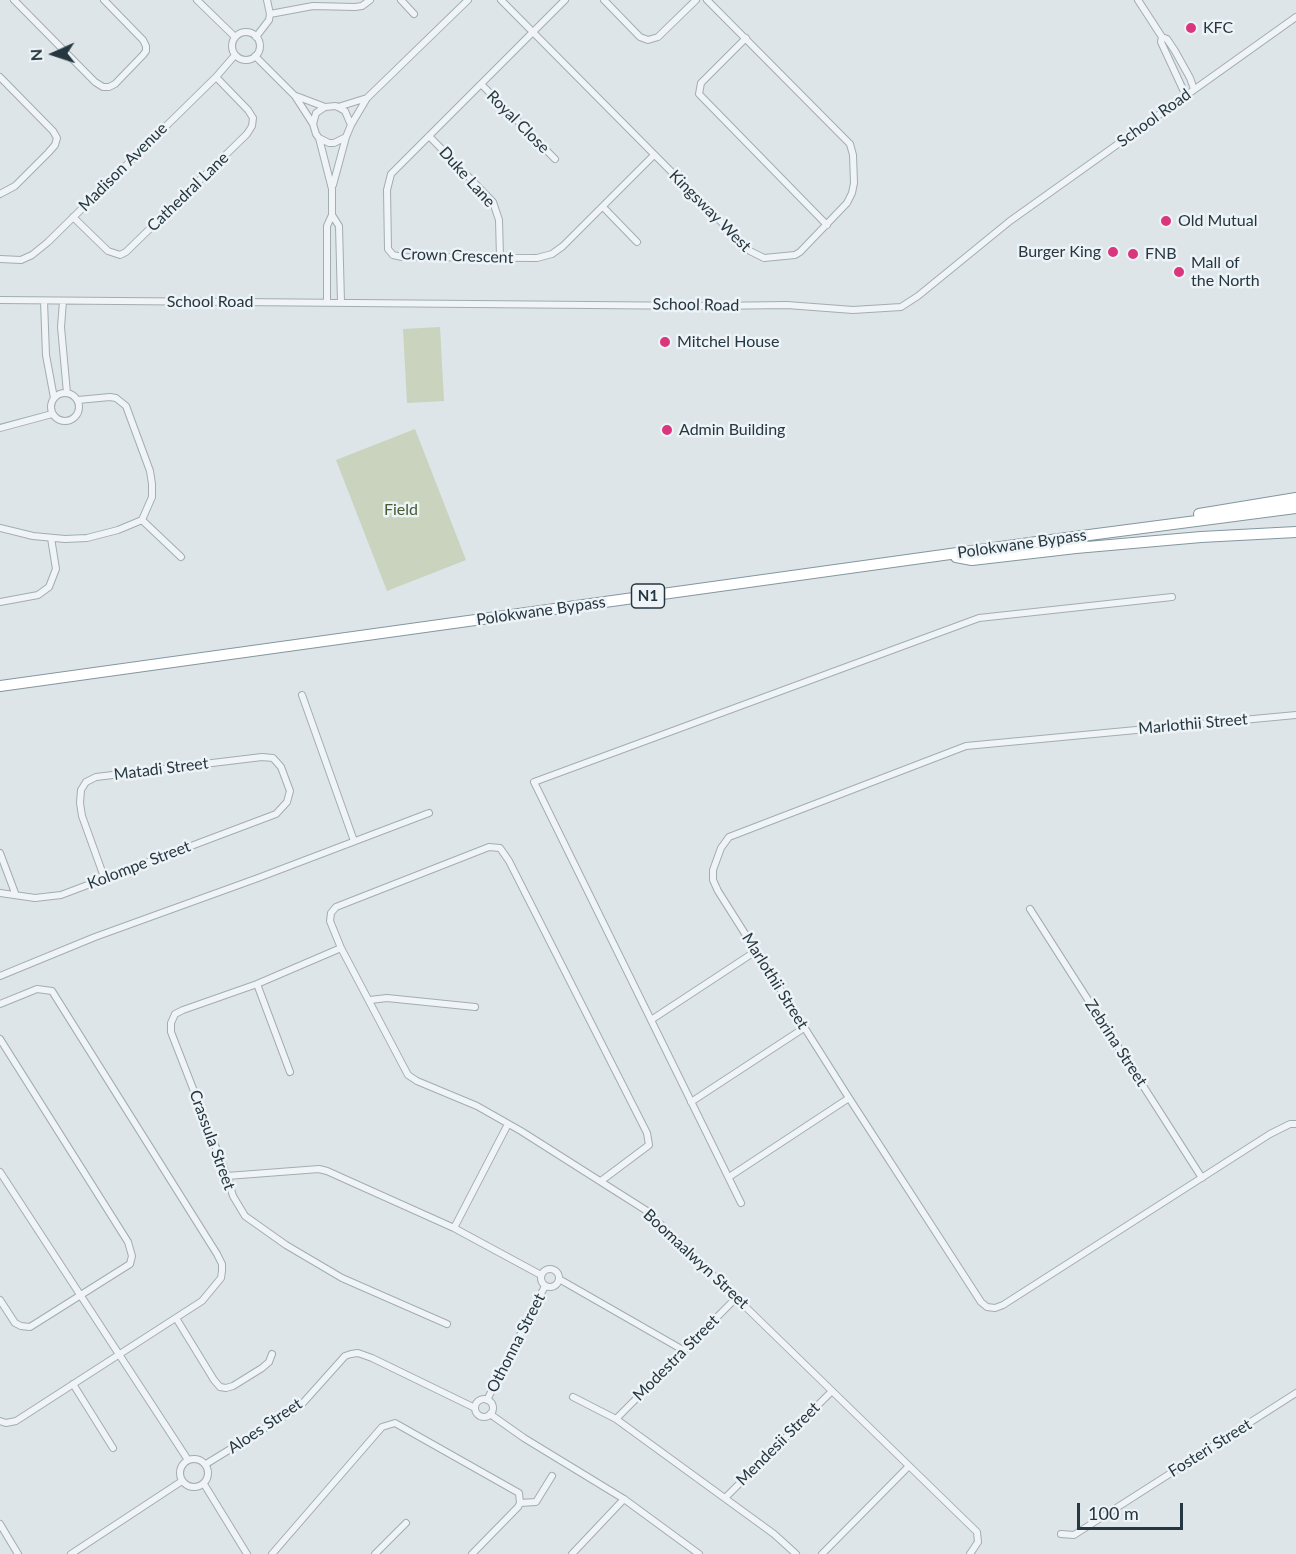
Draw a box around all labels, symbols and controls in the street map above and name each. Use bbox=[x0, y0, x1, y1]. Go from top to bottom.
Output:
place label: KFC bbox=[1203, 18, 1233, 38]
marker: KFC bbox=[1184, 21, 1198, 35]
north arrow bbox=[24, 24, 84, 84]
text: N bbox=[26, 48, 45, 62]
street label: School Road bbox=[1113, 85, 1195, 151]
street label: Royal Close bbox=[483, 87, 553, 157]
street label: Madison Avenue bbox=[75, 119, 171, 215]
street label: Duke Lane bbox=[435, 143, 499, 211]
street label: Cathedral Lane bbox=[143, 148, 233, 236]
street label: Kingsway West bbox=[665, 166, 755, 256]
place label: Old Mutual bbox=[1178, 211, 1258, 231]
marker: Old Mutual bbox=[1159, 214, 1173, 228]
place label: Burger King bbox=[1018, 242, 1101, 262]
street label: Crown Crescent bbox=[400, 244, 514, 268]
place label: FNB bbox=[1145, 244, 1177, 264]
marker: Burger King bbox=[1106, 245, 1120, 259]
marker: FNB bbox=[1126, 247, 1140, 261]
place label: Mall of the North bbox=[1191, 253, 1260, 291]
marker: Mall of the North bbox=[1172, 265, 1186, 279]
street label: School Road bbox=[167, 292, 253, 312]
street label: School Road bbox=[652, 295, 740, 315]
place label: Mitchel House bbox=[677, 332, 779, 352]
marker: Mitchel House bbox=[658, 335, 672, 349]
place label: Admin Building bbox=[679, 420, 785, 440]
marker: Admin Building bbox=[660, 423, 674, 437]
park label: Field bbox=[384, 500, 418, 520]
street label: Polokwane Bypass bbox=[956, 525, 1088, 563]
road number: N1 bbox=[632, 584, 664, 608]
street label: Polokwane Bypass bbox=[475, 592, 607, 630]
street label: Marlothii Street bbox=[1138, 710, 1248, 738]
street label: Matadi Street bbox=[113, 754, 209, 784]
street label: Kolompe Street bbox=[85, 837, 193, 893]
street label: Marlothii Street bbox=[738, 929, 812, 1033]
street label: Zebrina Street bbox=[1081, 996, 1151, 1090]
street label: Crassula Street bbox=[185, 1087, 239, 1193]
street label: Boomaalwyn Street bbox=[639, 1205, 753, 1313]
street label: Othonna Street bbox=[483, 1290, 549, 1396]
street label: Modestra Street bbox=[629, 1311, 723, 1405]
street label: Aloes Street bbox=[224, 1394, 306, 1458]
street label: Mendesii Street bbox=[732, 1398, 824, 1490]
street label: Fosteri Street bbox=[1165, 1415, 1255, 1481]
scale bar bbox=[1080, 1491, 1186, 1529]
text: 100 m bbox=[1088, 1502, 1139, 1524]

